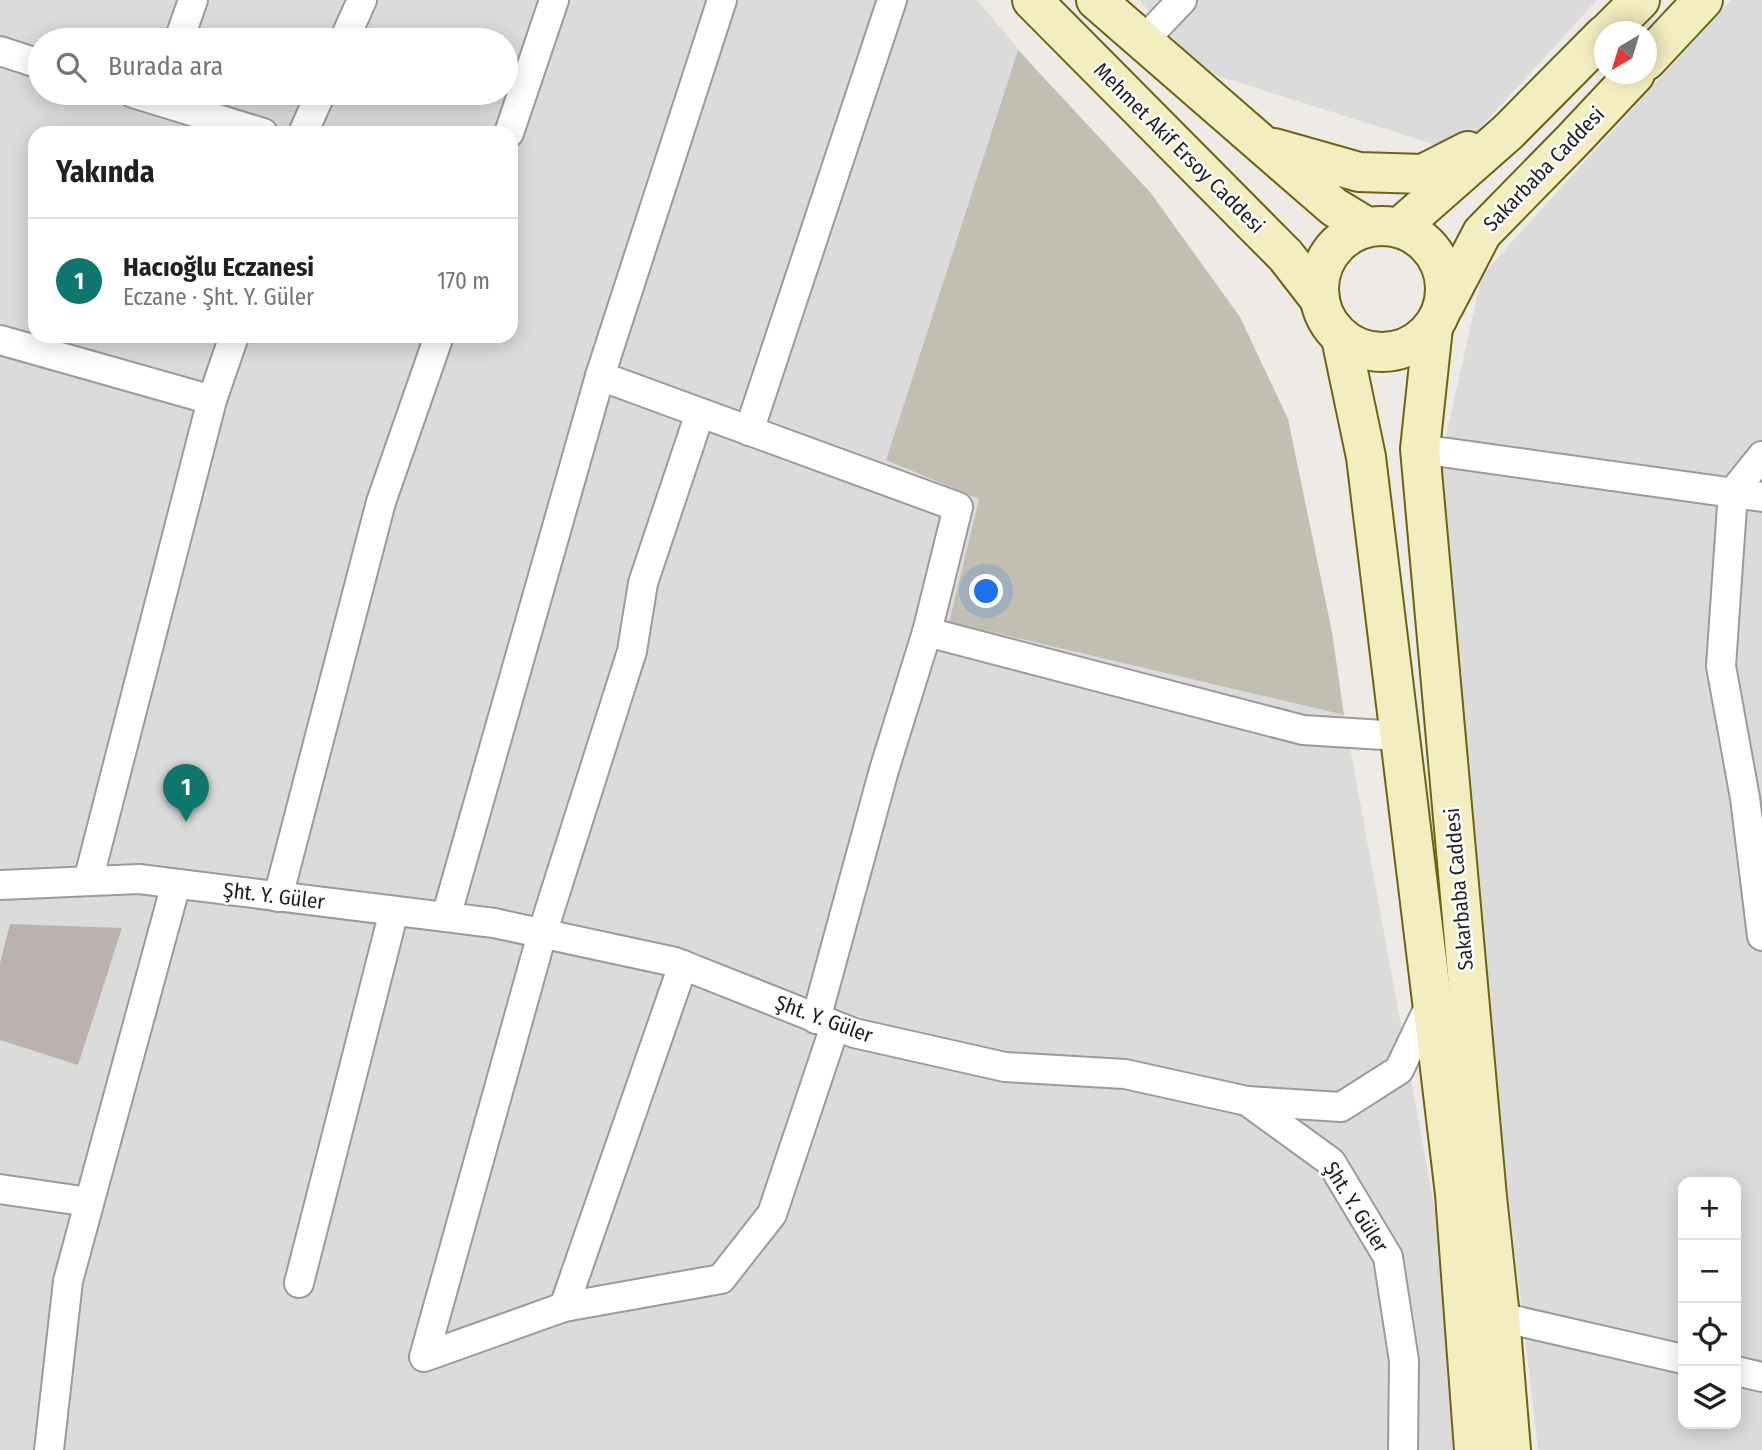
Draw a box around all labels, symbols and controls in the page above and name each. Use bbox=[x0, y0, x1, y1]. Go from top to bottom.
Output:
north arrow bbox=[1594, 21, 1657, 84]
search box bbox=[28, 28, 518, 105]
icon: search bbox=[52, 48, 90, 86]
text: Burada ara bbox=[108, 51, 223, 82]
street label: Mehmet Akif Ersoy Caddesi bbox=[1088, 57, 1270, 239]
street label: Sakarbaba Caddesi bbox=[1478, 101, 1610, 237]
text: Yakında bbox=[56, 154, 155, 190]
text: Hacıoğlu Eczanesi bbox=[123, 252, 314, 283]
text: 1 bbox=[74, 267, 84, 295]
text: 170 m bbox=[437, 267, 490, 295]
text: Eczane · Şht. Y. Güler bbox=[123, 283, 314, 311]
your location bbox=[969, 574, 1003, 608]
pin: 1 bbox=[163, 764, 209, 822]
street label: Sakarbaba Caddesi bbox=[1439, 807, 1479, 971]
street label: Şht. Y. Güler bbox=[222, 877, 327, 915]
street label: Şht. Y. Güler bbox=[772, 989, 877, 1049]
street label: Şht. Y. Güler bbox=[1318, 1157, 1394, 1258]
map controls bbox=[1678, 1177, 1741, 1429]
button: + bbox=[1678, 1177, 1741, 1240]
button: − bbox=[1678, 1240, 1741, 1303]
button: locate bbox=[1678, 1303, 1741, 1366]
button: layers bbox=[1678, 1366, 1741, 1429]

